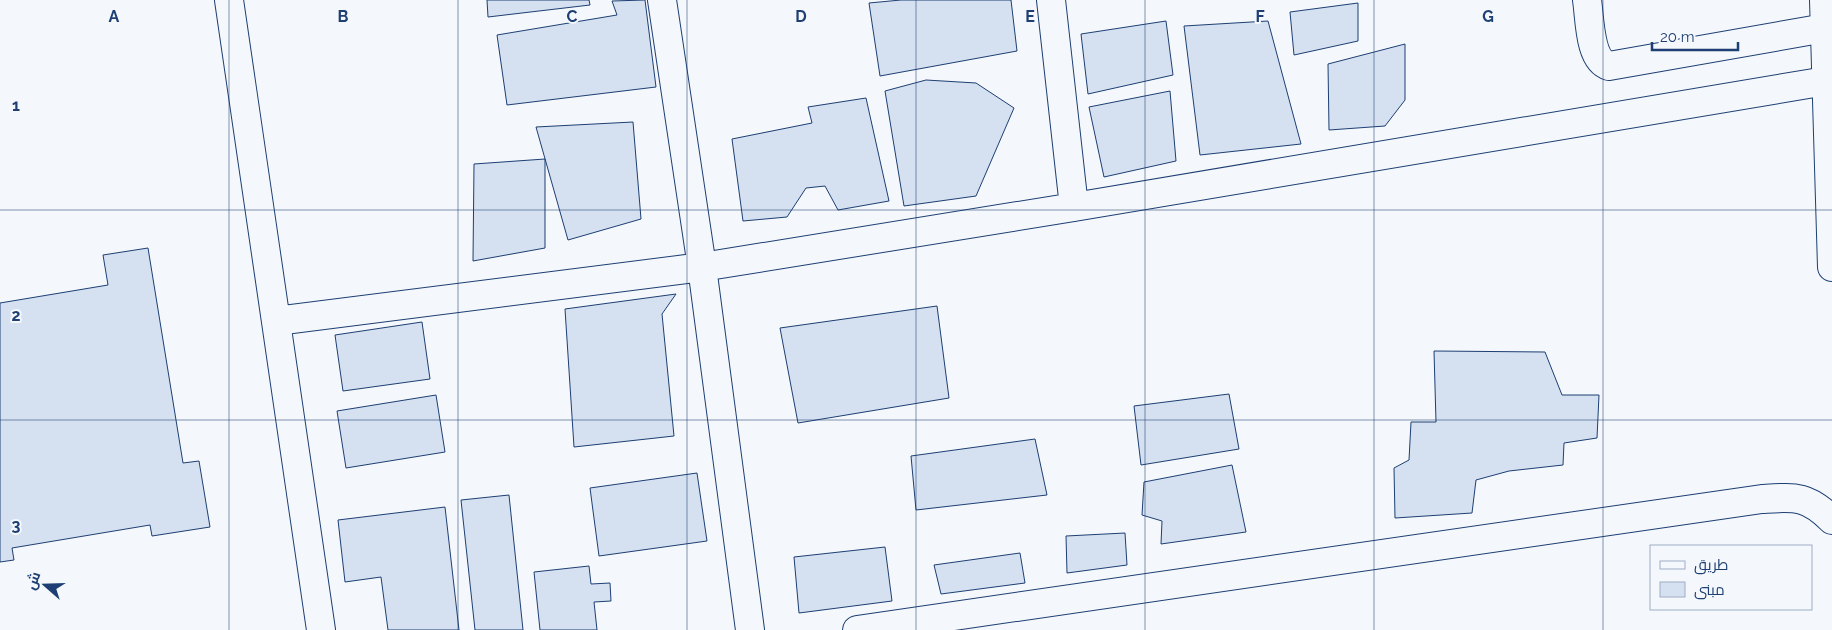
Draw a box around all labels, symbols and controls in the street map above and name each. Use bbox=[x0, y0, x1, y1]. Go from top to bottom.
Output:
text: A bbox=[109, 7, 120, 26]
text: B bbox=[338, 7, 349, 26]
text: C bbox=[567, 7, 578, 26]
text: D bbox=[795, 7, 807, 26]
text: E bbox=[1025, 7, 1035, 26]
text: F bbox=[1255, 7, 1265, 26]
text: G bbox=[1482, 7, 1494, 26]
scale bar bbox=[1652, 20, 1738, 52]
text: 20 m bbox=[1660, 28, 1695, 46]
text: 1 bbox=[12, 96, 20, 115]
text: 2 bbox=[11, 306, 21, 325]
text: 3 bbox=[12, 516, 21, 535]
legend bbox=[1650, 545, 1812, 610]
text: طريق bbox=[1694, 556, 1728, 575]
north arrow bbox=[20, 560, 70, 610]
text: ش bbox=[22, 569, 44, 592]
text: مبنى bbox=[1694, 581, 1725, 600]

